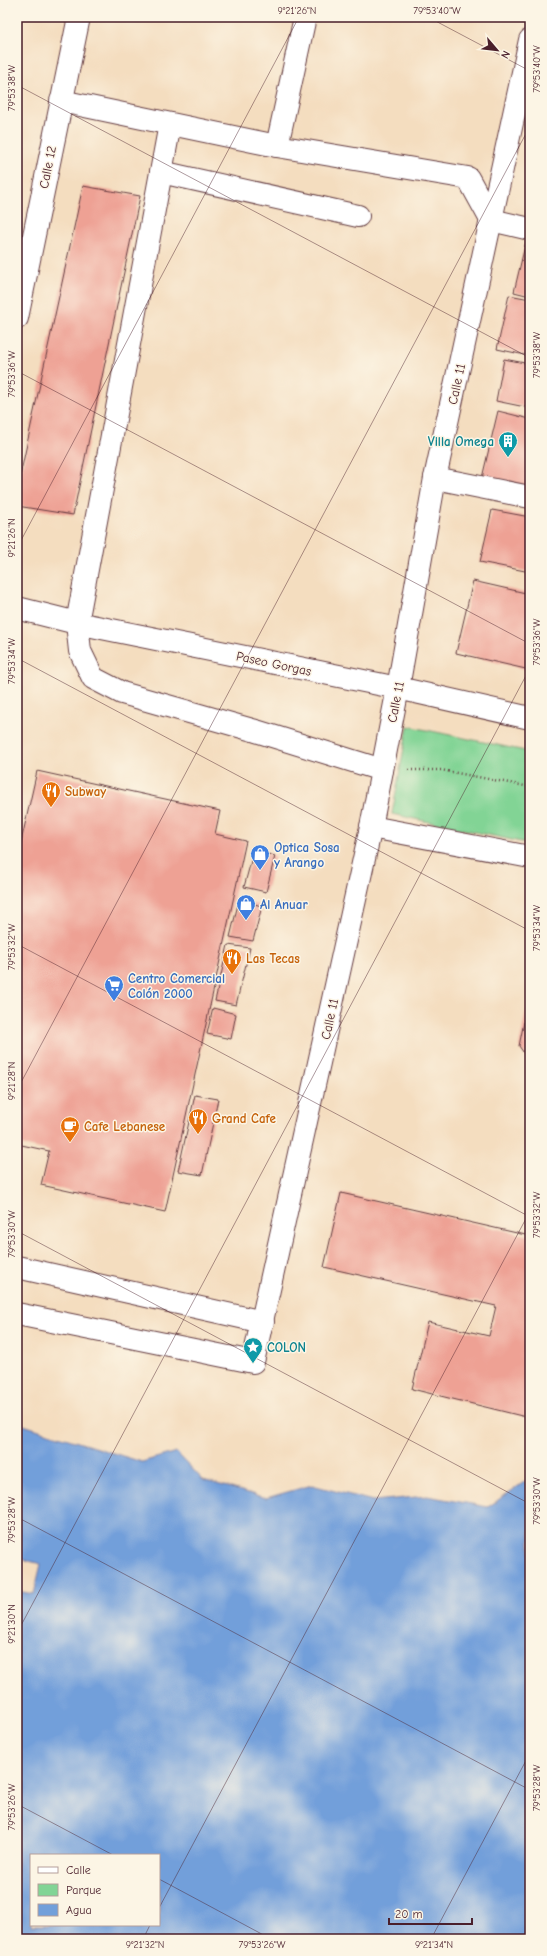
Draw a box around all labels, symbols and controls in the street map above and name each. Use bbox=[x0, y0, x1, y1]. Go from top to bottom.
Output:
text: 9°21'26"N bbox=[278, 5, 316, 17]
text: 79°53'40"W bbox=[413, 5, 461, 17]
north arrow bbox=[477, 30, 517, 70]
text: 79°53'40"W bbox=[531, 45, 543, 93]
text: N bbox=[498, 48, 513, 61]
text: 79°53'38"W bbox=[6, 64, 18, 111]
street label: Calle 12 bbox=[36, 144, 59, 190]
text: 79°53'38"W bbox=[531, 331, 543, 378]
text: 79°53'36"W bbox=[6, 350, 18, 397]
street label: Calle 11 bbox=[445, 362, 468, 406]
building icon: Villa Omega bbox=[497, 430, 519, 458]
place label: Villa Omega bbox=[428, 434, 494, 449]
text: 9°21'26"N bbox=[6, 519, 18, 557]
text: 79°53'36"W bbox=[531, 618, 543, 665]
text: 79°53'34"W bbox=[6, 638, 18, 684]
street label: Paseo Gorgas bbox=[235, 648, 313, 679]
street label: Calle 11 bbox=[384, 680, 407, 724]
restaurant icon: Subway bbox=[40, 780, 62, 808]
place label: Subway bbox=[65, 784, 106, 799]
place label: Optica Sosa y Arango bbox=[274, 840, 340, 870]
shop icon: Optica Sosa y Arango bbox=[249, 843, 271, 871]
shop icon: Al Anuar bbox=[235, 893, 257, 921]
place label: Al Anuar bbox=[260, 897, 308, 912]
text: 79°53'34"W bbox=[531, 905, 543, 951]
text: 79°53'32"W bbox=[6, 923, 18, 970]
restaurant icon: Las Tecas bbox=[221, 947, 243, 975]
place label: Las Tecas bbox=[246, 951, 300, 966]
place label: Centro Comercial Colón 2000 bbox=[128, 971, 225, 1001]
supermarket icon: Centro Comercial Colón 2000 bbox=[103, 974, 125, 1002]
street label: Calle 11 bbox=[318, 997, 341, 1041]
text: 9°21'28"N bbox=[6, 1062, 18, 1100]
restaurant icon: Grand Cafe bbox=[187, 1107, 209, 1135]
place label: Grand Cafe bbox=[212, 1111, 276, 1126]
cafe icon: Cafe Lebanese bbox=[59, 1115, 81, 1143]
place label: Cafe Lebanese bbox=[84, 1119, 166, 1134]
text: 79°53'32"W bbox=[531, 1191, 543, 1238]
text: 79°53'30"W bbox=[6, 1210, 18, 1258]
place icon: COLON bbox=[242, 1336, 264, 1364]
place label: COLON bbox=[267, 1340, 306, 1355]
text: 79°53'30"W bbox=[531, 1477, 543, 1525]
text: 79°53'28"W bbox=[6, 1496, 18, 1543]
text: 9°21'30"N bbox=[6, 1604, 18, 1644]
text: 79°53'28"W bbox=[531, 1764, 543, 1811]
text: 79°53'26"W bbox=[6, 1783, 18, 1831]
legend bbox=[30, 1854, 160, 1926]
text: Calle bbox=[66, 1863, 91, 1877]
text: Parque bbox=[66, 1883, 101, 1897]
scale bar bbox=[389, 1900, 472, 1926]
text: Agua bbox=[66, 1903, 92, 1917]
text: 20 m bbox=[395, 1907, 423, 1921]
text: 9°21'32"N bbox=[126, 1939, 164, 1951]
text: 79°53'26"W bbox=[239, 1939, 286, 1951]
text: 9°21'34"N bbox=[415, 1939, 453, 1951]

